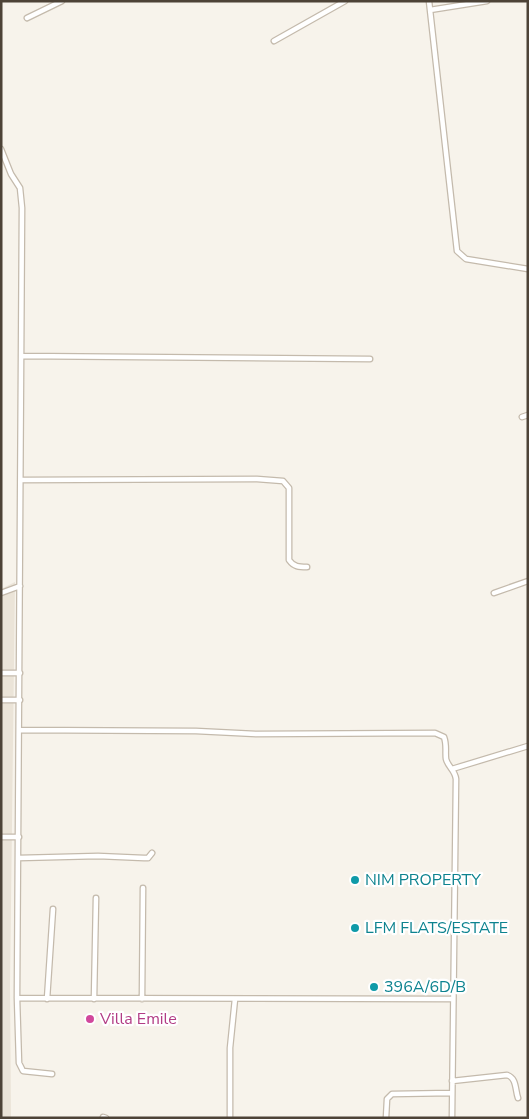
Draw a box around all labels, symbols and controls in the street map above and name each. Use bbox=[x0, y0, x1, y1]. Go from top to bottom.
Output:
place label: NIM PROPERTY bbox=[365, 869, 481, 891]
marker: NIM PROPERTY bbox=[349, 874, 361, 886]
place label: LFM FLATS/ESTATE bbox=[365, 917, 508, 939]
marker: LFM FLATS/ESTATE bbox=[349, 922, 361, 934]
place label: 396A/6D/B bbox=[384, 976, 466, 998]
marker: 396A/6D/B bbox=[368, 981, 380, 993]
place label: Villa Emile bbox=[99, 1008, 177, 1030]
marker: Villa Emile bbox=[84, 1013, 96, 1025]

